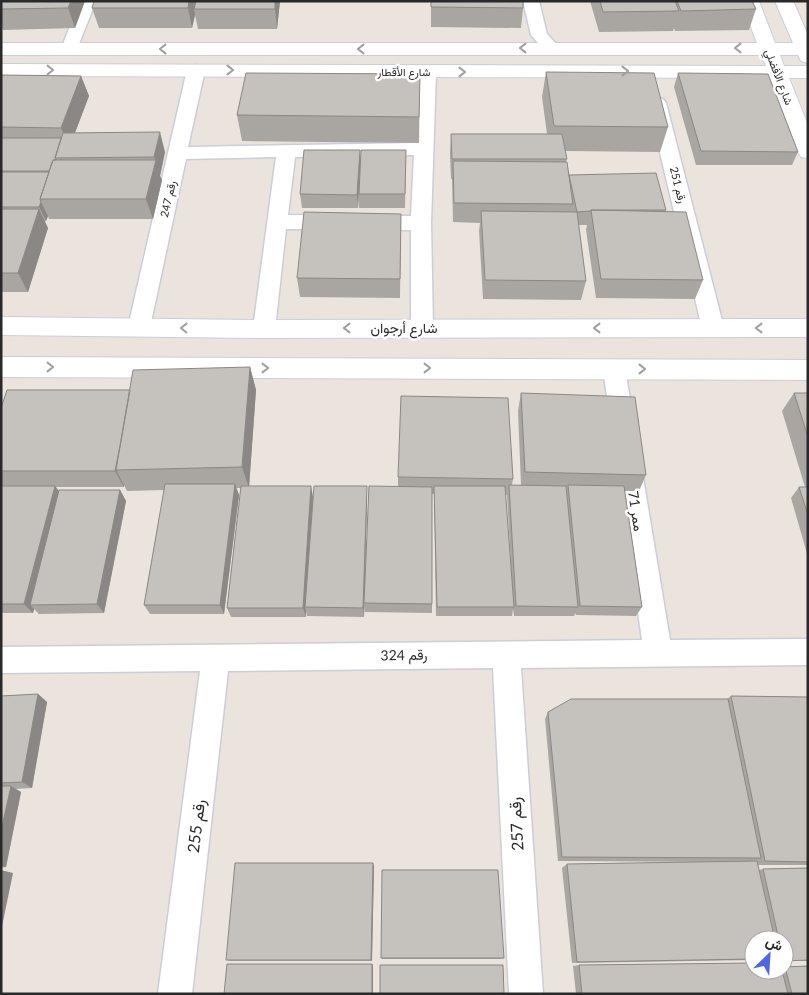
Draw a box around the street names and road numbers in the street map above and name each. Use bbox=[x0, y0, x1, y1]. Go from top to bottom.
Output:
street label: شارع الأفضلي bbox=[759, 47, 796, 108]
street label: شارع الأقطار bbox=[377, 65, 431, 80]
street label: رقم 251 bbox=[666, 165, 689, 205]
street label: رقم 247 bbox=[157, 179, 180, 219]
street label: شارع أرجوان bbox=[370, 319, 438, 339]
street label: ممر 71 bbox=[624, 489, 648, 533]
street label: رقم 324 bbox=[380, 646, 428, 664]
street label: رقم 257 bbox=[505, 797, 528, 851]
street label: رقم 255 bbox=[183, 798, 210, 854]

